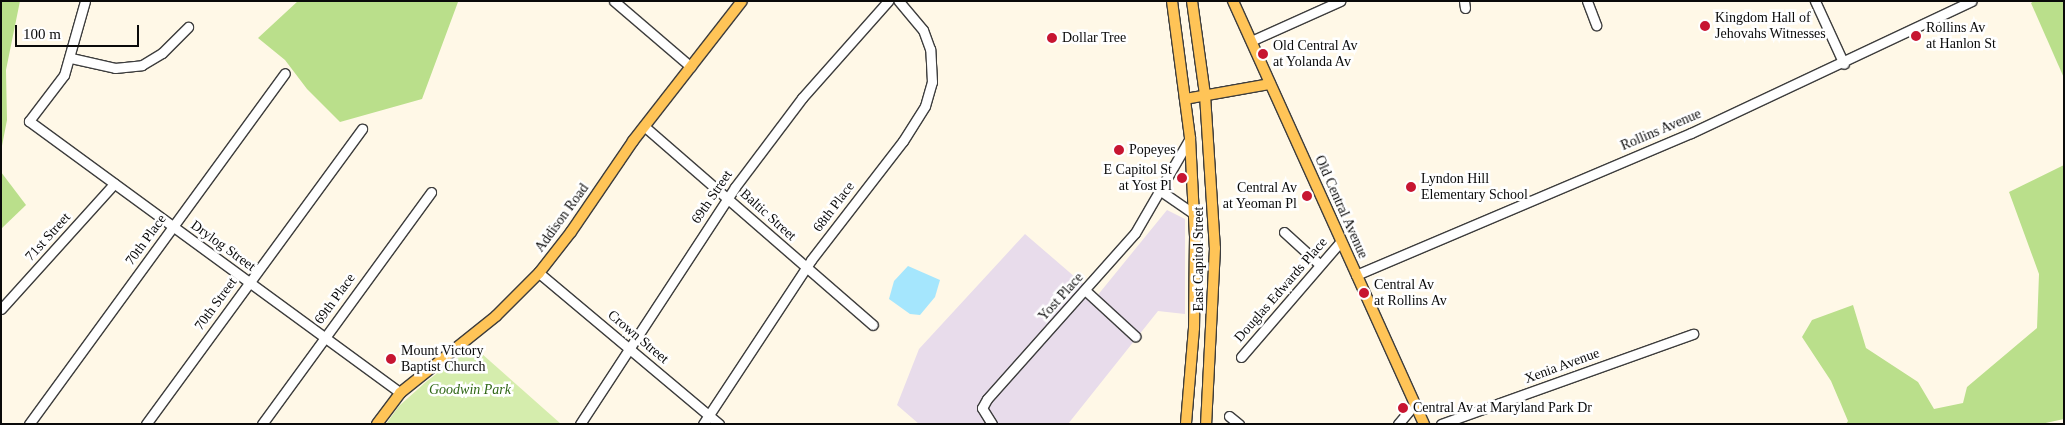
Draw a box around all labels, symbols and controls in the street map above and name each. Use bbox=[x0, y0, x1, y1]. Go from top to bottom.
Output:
place label: Kingdom Hall of Jehovahs Witnesses bbox=[1715, 10, 1826, 42]
scale bar bbox=[18, 15, 141, 47]
marker: Kingdom Hall of Jehovahs Witnesses bbox=[1699, 20, 1711, 32]
place label: Rollins Av at Hanlon St bbox=[1926, 20, 1996, 52]
text: 100 m bbox=[23, 26, 61, 42]
place label: Dollar Tree bbox=[1062, 30, 1126, 46]
marker: Rollins Av at Hanlon St bbox=[1910, 30, 1922, 42]
marker: Dollar Tree bbox=[1046, 32, 1058, 44]
place label: Old Central Av at Yolanda Av bbox=[1273, 38, 1358, 70]
marker: Old Central Av at Yolanda Av bbox=[1257, 48, 1269, 60]
street label: Rollins Avenue bbox=[1618, 105, 1704, 155]
place label: Popeyes bbox=[1129, 142, 1176, 158]
marker: Popeyes bbox=[1113, 144, 1125, 156]
street label: Old Central Avenue bbox=[1311, 153, 1371, 261]
place label: E Capitol St at Yost Pl bbox=[1104, 162, 1172, 194]
street label: 69th Street bbox=[688, 167, 736, 227]
place label: Lyndon Hill Elementary School bbox=[1421, 171, 1528, 203]
marker: E Capitol St at Yost Pl bbox=[1176, 172, 1188, 184]
street label: 68th Place bbox=[810, 179, 858, 235]
street label: Addison Road bbox=[532, 180, 592, 256]
place label: Central Av at Yeoman Pl bbox=[1222, 180, 1297, 212]
marker: Lyndon Hill Elementary School bbox=[1405, 181, 1417, 193]
street label: Baltic Street bbox=[737, 185, 799, 245]
marker: Central Av at Yeoman Pl bbox=[1301, 190, 1313, 202]
street label: East Capitol Street bbox=[1191, 207, 1207, 311]
street label: 71st Street bbox=[22, 209, 74, 265]
street label: 70th Place bbox=[122, 211, 170, 269]
street label: Drylog Street bbox=[187, 217, 259, 275]
street label: Douglas Edwards Place bbox=[1231, 234, 1331, 346]
street label: 69th Place bbox=[311, 270, 359, 328]
street label: Yost Place bbox=[1035, 270, 1087, 324]
street label: 70th Street bbox=[191, 274, 241, 334]
place label: Central Av at Rollins Av bbox=[1374, 277, 1448, 310]
marker: Central Av at Rollins Av bbox=[1358, 287, 1370, 299]
street label: Crown Street bbox=[604, 307, 672, 367]
place label: Mount Victory Baptist Church bbox=[401, 343, 485, 376]
street label: Xenia Avenue bbox=[1522, 345, 1602, 387]
marker: Mount Victory Baptist Church bbox=[385, 353, 397, 365]
park label: Goodwin Park bbox=[429, 382, 511, 398]
place label: Central Av at Maryland Park Dr bbox=[1413, 400, 1593, 416]
marker: Central Av at Maryland Park Dr bbox=[1397, 402, 1409, 414]

